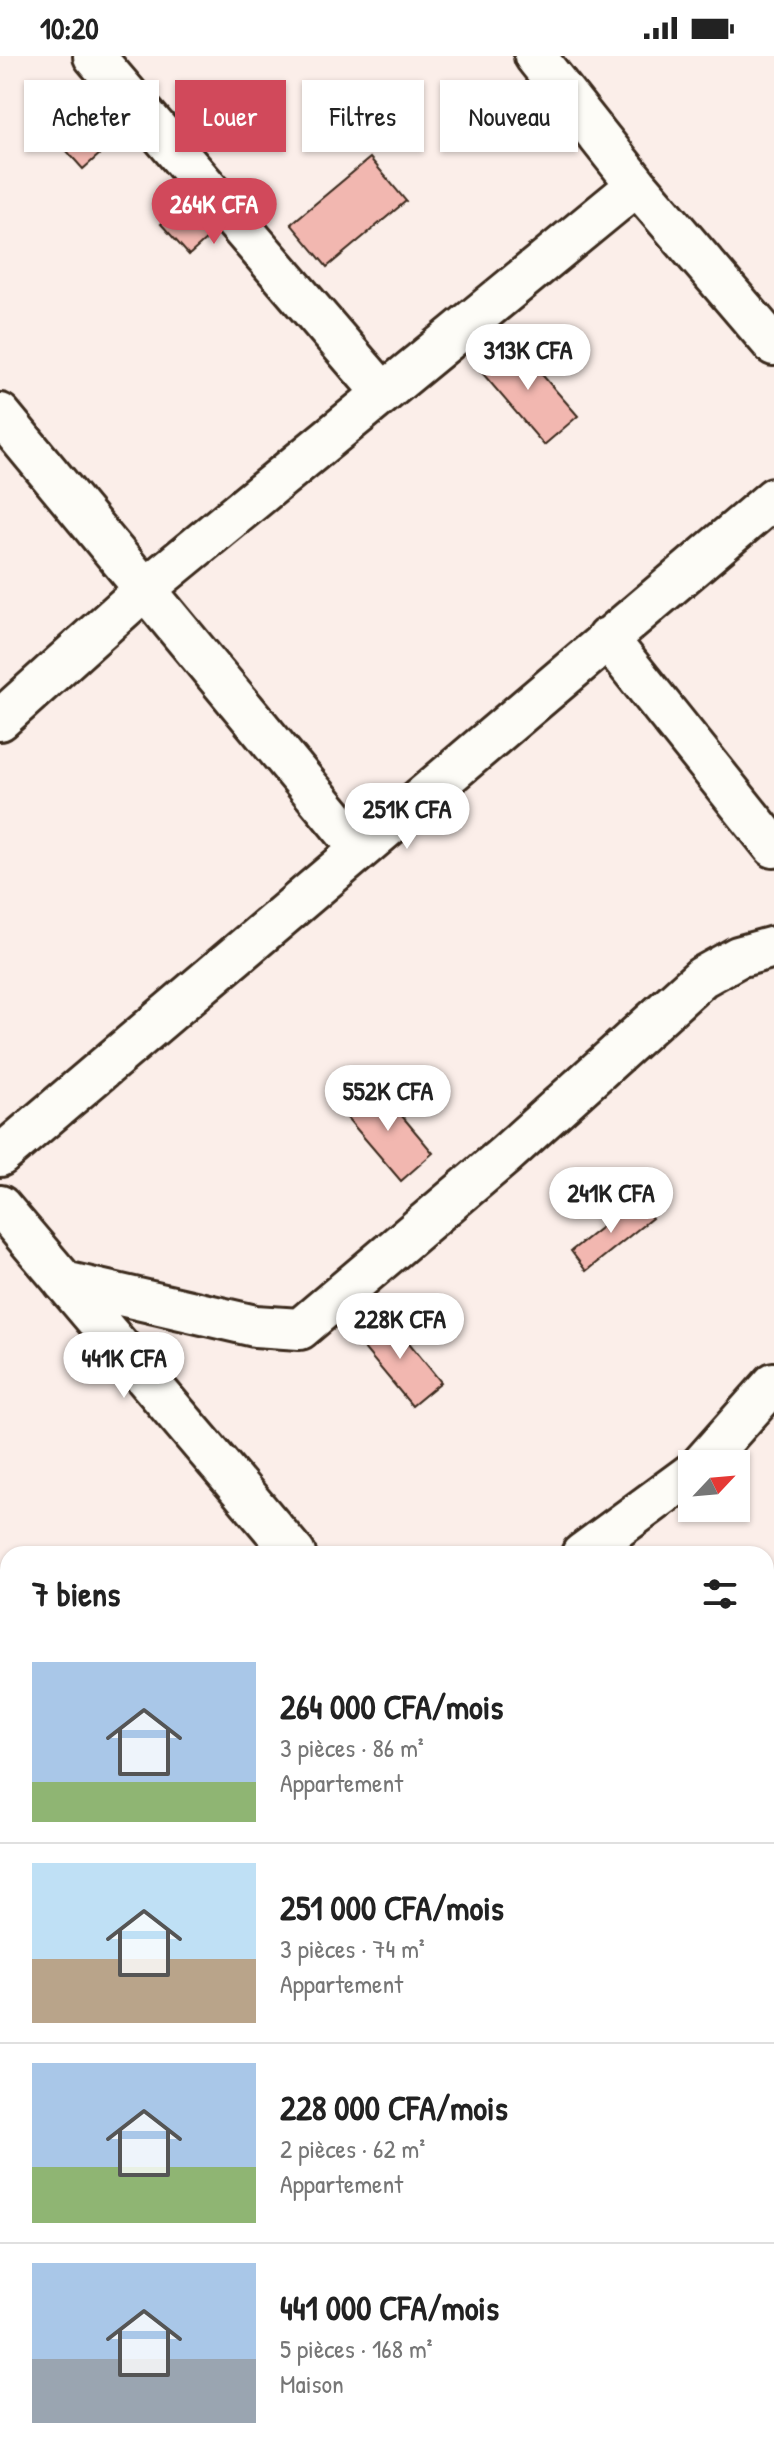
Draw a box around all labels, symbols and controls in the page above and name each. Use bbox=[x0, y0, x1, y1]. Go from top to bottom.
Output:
text: 10:20 bbox=[40, 8, 99, 48]
chip: Acheter bbox=[24, 80, 159, 152]
chip: Louer bbox=[175, 80, 286, 152]
chip: Filtres bbox=[302, 80, 424, 152]
chip: Nouveau bbox=[440, 80, 578, 152]
pin: 264K CFA bbox=[131, 178, 297, 246]
text: 264K CFA bbox=[170, 186, 258, 221]
pin: 313K CFA bbox=[445, 324, 611, 392]
text: 313K CFA bbox=[484, 332, 573, 367]
pin: 251K CFA bbox=[324, 783, 490, 851]
text: 251K CFA bbox=[363, 791, 451, 826]
pin: 552K CFA bbox=[305, 1065, 471, 1133]
text: 552K CFA bbox=[343, 1073, 433, 1108]
pin: 241K CFA bbox=[528, 1167, 694, 1235]
text: 241K CFA bbox=[567, 1175, 655, 1210]
pin: 228K CFA bbox=[317, 1293, 483, 1361]
text: 228K CFA bbox=[354, 1301, 446, 1336]
pin: 441K CFA bbox=[41, 1332, 207, 1400]
text: 441K CFA bbox=[81, 1340, 167, 1375]
north arrow bbox=[678, 1450, 750, 1522]
map controls bbox=[678, 1450, 750, 1522]
text: 7 biens bbox=[32, 1571, 120, 1617]
icon: filters bbox=[698, 1572, 742, 1616]
text: 264 000 CFA/mois bbox=[280, 1684, 503, 1730]
icon: home bbox=[96, 1694, 192, 1790]
text: 3 pièces · 86 m² bbox=[280, 1730, 424, 1765]
text: Appartement bbox=[280, 1765, 403, 1800]
text: 251 000 CFA/mois bbox=[280, 1885, 504, 1931]
icon: home bbox=[96, 1895, 192, 1991]
text: 3 pièces · 74 m² bbox=[280, 1931, 425, 1966]
text: Appartement bbox=[280, 1966, 403, 2001]
text: 228 000 CFA/mois bbox=[280, 2085, 508, 2131]
icon: home bbox=[96, 2095, 192, 2191]
text: 2 pièces · 62 m² bbox=[280, 2131, 425, 2166]
text: Appartement bbox=[280, 2166, 403, 2201]
text: 441 000 CFA/mois bbox=[280, 2285, 499, 2331]
icon: home bbox=[96, 2295, 192, 2391]
text: 5 pièces · 168 m² bbox=[280, 2331, 433, 2366]
text: Maison bbox=[280, 2366, 344, 2401]

